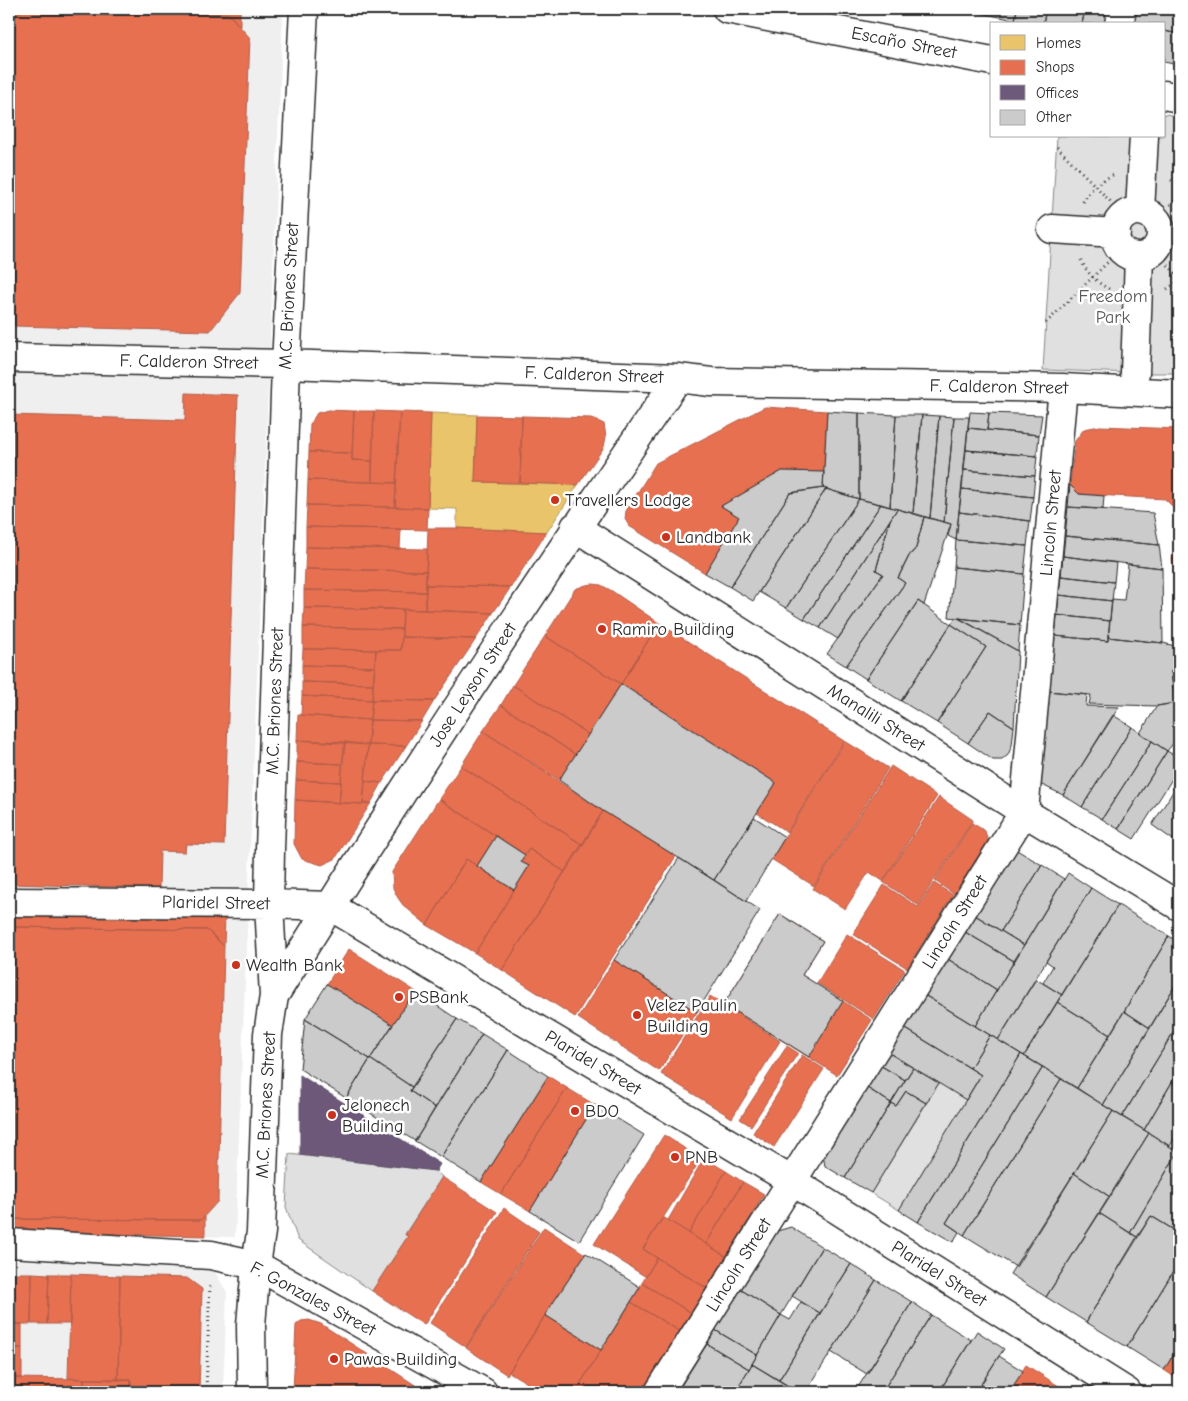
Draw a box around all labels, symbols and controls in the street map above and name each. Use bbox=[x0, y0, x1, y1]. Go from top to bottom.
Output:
legend bbox=[990, 22, 1166, 138]
street label: Escaño Street bbox=[850, 23, 959, 64]
text: Homes bbox=[1036, 34, 1081, 52]
text: Shops bbox=[1036, 58, 1074, 76]
text: Offices bbox=[1036, 84, 1078, 102]
text: Other bbox=[1036, 108, 1071, 126]
street label: M.C. Briones Street bbox=[275, 221, 303, 370]
park label: Freedom Park bbox=[1078, 286, 1148, 328]
street label: F. Calderon Street bbox=[120, 350, 259, 374]
street label: F. Calderon Street bbox=[524, 362, 664, 388]
street label: F. Calderon Street bbox=[930, 375, 1069, 399]
street label: Lincoln Street bbox=[1036, 468, 1066, 577]
place label: Travellers Lodge bbox=[565, 490, 691, 511]
marker: Travellers Lodge bbox=[549, 494, 561, 506]
place label: Landbank bbox=[676, 527, 751, 548]
marker: Landbank bbox=[660, 531, 672, 543]
street label: Jose Leyson Street bbox=[425, 618, 521, 751]
place label: Ramiro Building bbox=[612, 619, 735, 640]
marker: Ramiro Building bbox=[596, 623, 608, 635]
street label: M.C. Briones Street bbox=[262, 626, 288, 775]
street label: Manalili Street bbox=[823, 680, 929, 757]
street label: Lincoln Street bbox=[918, 871, 992, 973]
street label: Plaridel Street bbox=[162, 892, 271, 914]
place label: Wealth Bank bbox=[246, 955, 343, 976]
marker: Wealth Bank bbox=[230, 959, 242, 971]
place label: PSBank bbox=[409, 987, 468, 1008]
marker: PSBank bbox=[393, 991, 405, 1003]
place label: Velez Paulin Building bbox=[647, 995, 737, 1037]
marker: Velez Paulin Building bbox=[631, 1009, 643, 1021]
street label: Plaridel Street bbox=[541, 1026, 645, 1100]
street label: M.C. Briones Street bbox=[252, 1030, 280, 1179]
place label: Jelonech Building bbox=[342, 1095, 410, 1137]
place label: BDO bbox=[585, 1101, 619, 1122]
marker: BDO bbox=[569, 1105, 581, 1117]
marker: Jelonech Building bbox=[326, 1109, 338, 1121]
place label: PNB bbox=[685, 1147, 718, 1168]
marker: PNB bbox=[669, 1151, 681, 1163]
street label: Lincoln Street bbox=[702, 1214, 776, 1316]
street label: Plaridel Street bbox=[888, 1236, 991, 1312]
street label: F. Gonzales Street bbox=[247, 1257, 380, 1341]
place label: Pawas Building bbox=[344, 1349, 457, 1370]
marker: Pawas Building bbox=[328, 1353, 340, 1365]

